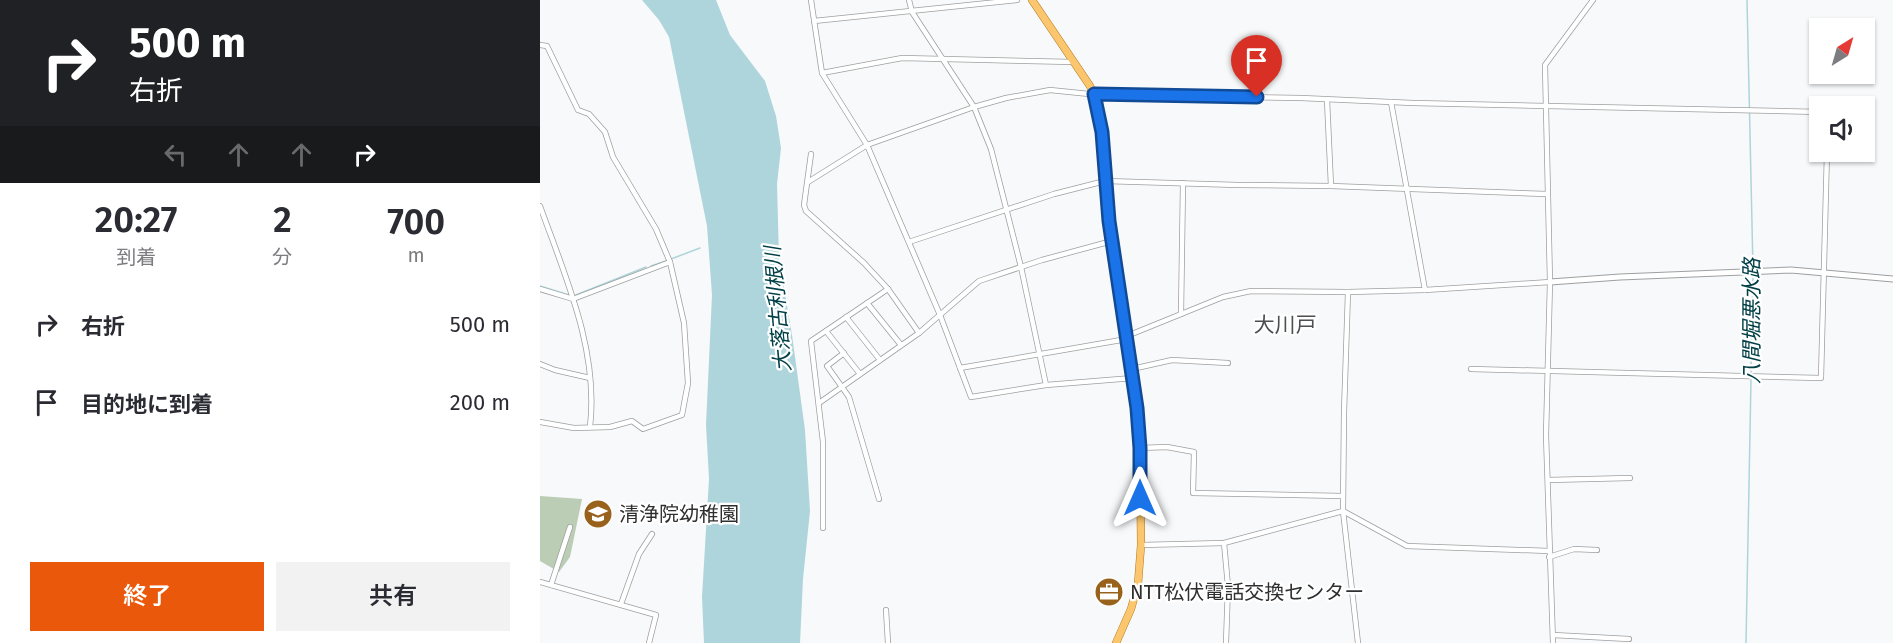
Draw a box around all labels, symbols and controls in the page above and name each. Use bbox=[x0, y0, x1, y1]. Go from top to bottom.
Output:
text: 500 m bbox=[129, 18, 246, 68]
north arrow bbox=[1809, 18, 1875, 84]
map controls bbox=[1809, 18, 1875, 162]
icon: right bbox=[30, 24, 108, 102]
pin bbox=[1231, 35, 1282, 97]
icon: arrive bbox=[1240, 44, 1273, 77]
text: 右折 bbox=[129, 75, 183, 107]
button: sound bbox=[1809, 96, 1875, 162]
icon: left bbox=[159, 138, 192, 171]
icon: ahead bbox=[222, 138, 255, 171]
icon: ahead bbox=[285, 138, 318, 171]
icon: right bbox=[348, 138, 381, 171]
text: 20:27 bbox=[95, 198, 177, 242]
text: 2 bbox=[273, 198, 292, 242]
text: 700 bbox=[387, 200, 445, 244]
text: m bbox=[408, 243, 425, 267]
water label: 大落古利根川 bbox=[759, 243, 796, 373]
text: 到着 bbox=[116, 245, 156, 269]
text: 分 bbox=[272, 245, 292, 269]
water label: 八間堀悪水路 bbox=[1739, 256, 1765, 384]
icon: right bbox=[30, 308, 63, 341]
text: 500 m bbox=[450, 311, 510, 338]
district label: 大川戸 bbox=[1254, 312, 1317, 338]
text: 右折 bbox=[81, 313, 125, 340]
icon: arrive bbox=[30, 386, 63, 419]
text: 200 m bbox=[450, 389, 510, 416]
text: 目的地に到着 bbox=[81, 391, 213, 418]
position arrow bbox=[1108, 466, 1172, 530]
school or university icon: 清浄院幼稚園 bbox=[582, 498, 614, 530]
place label: 清浄院幼稚園 bbox=[619, 502, 739, 526]
button: 終了 bbox=[30, 562, 264, 631]
button: 共有 bbox=[276, 562, 510, 631]
office icon: NTT松伏電話交換センター bbox=[1093, 576, 1125, 608]
place label: NTT松伏電話交換センター bbox=[1130, 580, 1364, 604]

